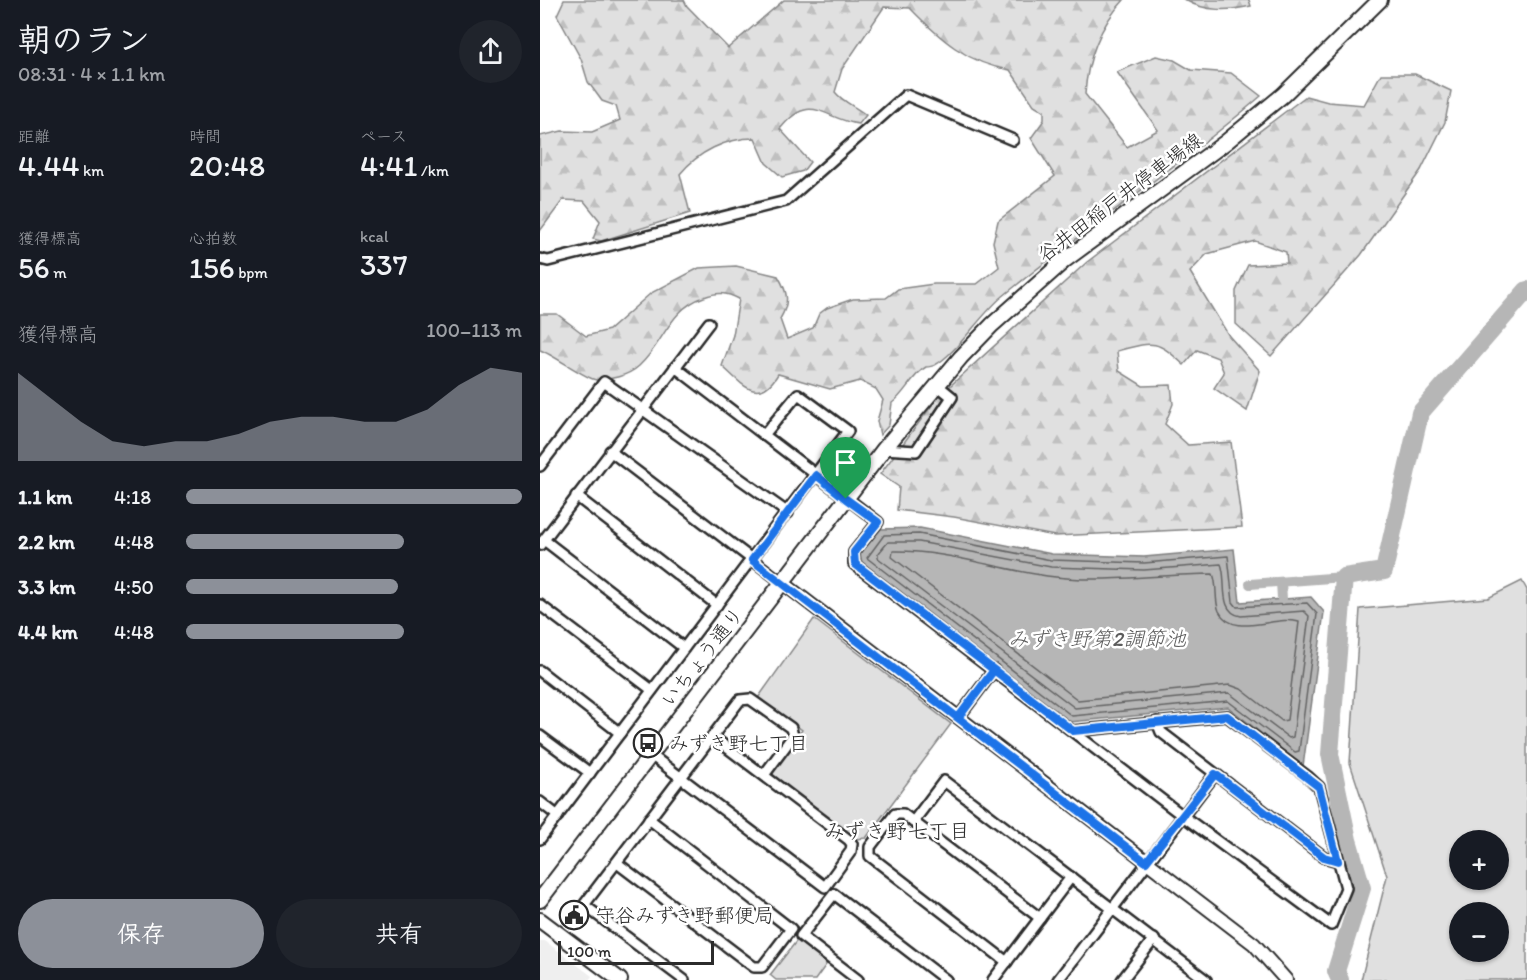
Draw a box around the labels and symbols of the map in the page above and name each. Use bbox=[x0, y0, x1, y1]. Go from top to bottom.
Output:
street label: 谷井田稲戸井停車場線 bbox=[1033, 127, 1207, 267]
pin bbox=[820, 437, 871, 499]
street label: いちょう通り bbox=[656, 602, 748, 712]
water label: みずき野第2調節池 bbox=[1008, 626, 1187, 651]
bus stop icon: みずき野七丁目 bbox=[632, 727, 664, 759]
place label: みずき野七丁目 bbox=[669, 731, 808, 755]
district label: みずき野七丁目 bbox=[824, 818, 970, 843]
public building icon: 守谷みずき野郵便局 bbox=[558, 899, 590, 931]
place label: 守谷みずき野郵便局 bbox=[595, 903, 774, 927]
scale bar bbox=[558, 938, 714, 966]

